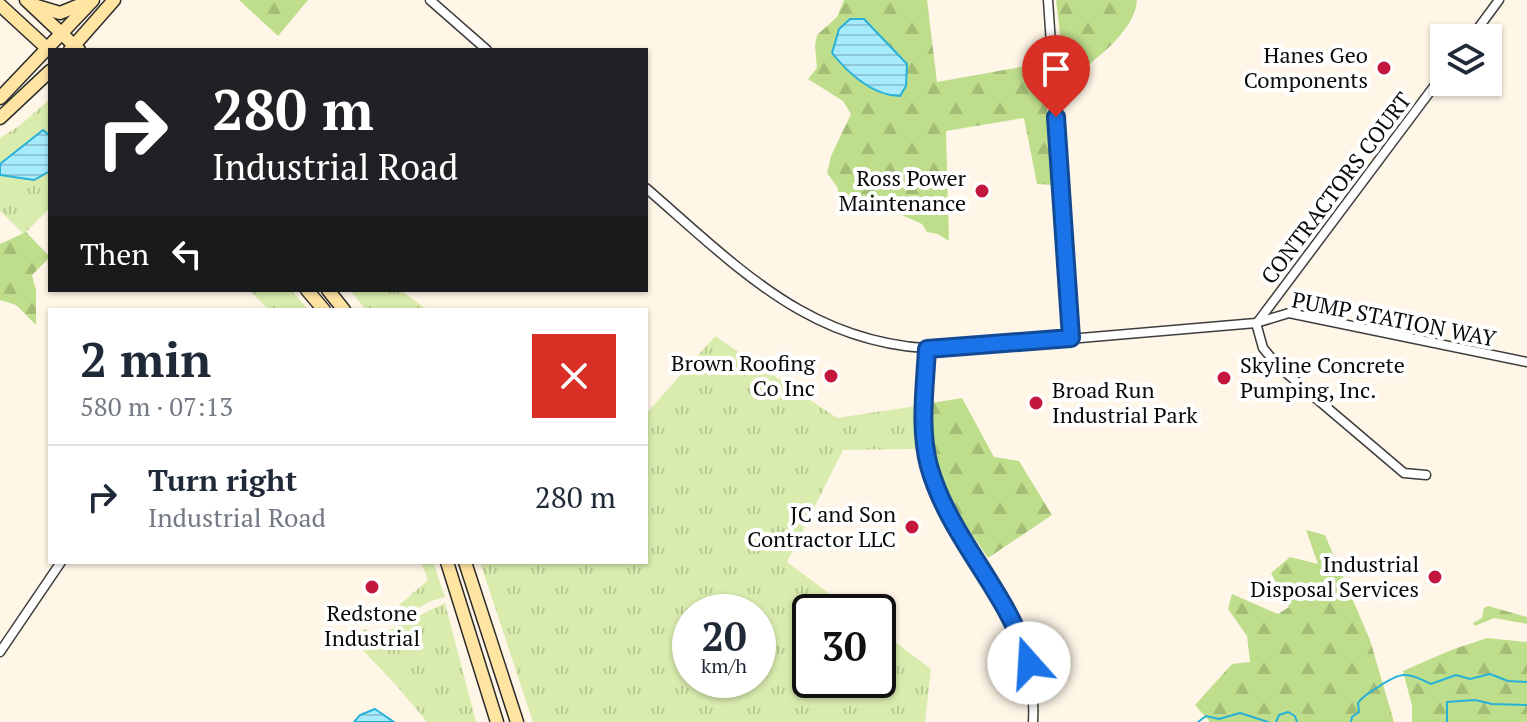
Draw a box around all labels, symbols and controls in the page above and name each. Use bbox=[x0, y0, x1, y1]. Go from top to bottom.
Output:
map controls bbox=[1430, 24, 1502, 96]
button: layers bbox=[1430, 24, 1502, 96]
pin bbox=[1022, 35, 1090, 117]
place label: Hanes Geo Components bbox=[1244, 40, 1368, 94]
icon: arrive bbox=[1034, 47, 1078, 91]
marker: Hanes Geo Components bbox=[1375, 59, 1393, 77]
text: 280 m bbox=[212, 72, 374, 146]
icon: right bbox=[80, 80, 184, 184]
street label: CONTRACTORS COURT bbox=[1254, 86, 1417, 289]
text: Industrial Road bbox=[212, 143, 458, 190]
place label: Ross Power Maintenance bbox=[839, 163, 967, 217]
marker: Ross Power Maintenance bbox=[973, 182, 991, 200]
icon: left bbox=[165, 232, 209, 276]
text: Then bbox=[80, 234, 149, 274]
street label: PUMP STATION WAY bbox=[1290, 285, 1499, 353]
text: 2 min bbox=[80, 327, 211, 391]
button: close bbox=[532, 334, 616, 418]
place label: Brown Roofing Co Inc bbox=[671, 348, 815, 402]
place label: Skyline Concrete Pumping, Inc. bbox=[1240, 350, 1405, 404]
marker: Brown Roofing Co Inc bbox=[822, 367, 840, 385]
marker: Skyline Concrete Pumping, Inc. bbox=[1215, 369, 1233, 387]
place label: Broad Run Industrial Park bbox=[1052, 375, 1198, 429]
text: 580 m · 07:13 bbox=[80, 389, 233, 423]
marker: Broad Run Industrial Park bbox=[1027, 394, 1045, 412]
text: Turn right bbox=[148, 460, 297, 500]
icon: right bbox=[80, 475, 124, 519]
text: 280 m bbox=[535, 477, 616, 517]
place label: JC and Son Contractor LLC bbox=[747, 499, 896, 553]
text: Industrial Road bbox=[148, 500, 326, 534]
marker: JC and Son Contractor LLC bbox=[903, 518, 921, 536]
place label: Industrial Disposal Services bbox=[1250, 549, 1419, 603]
marker: Industrial Disposal Services bbox=[1426, 568, 1444, 586]
marker: Redstone Industrial bbox=[363, 578, 381, 596]
speed limit sign: 30 bbox=[792, 594, 896, 698]
place label: Redstone Industrial bbox=[324, 598, 420, 652]
text: 20 bbox=[701, 609, 747, 662]
position arrow bbox=[987, 621, 1071, 705]
text: km/h bbox=[701, 652, 747, 679]

